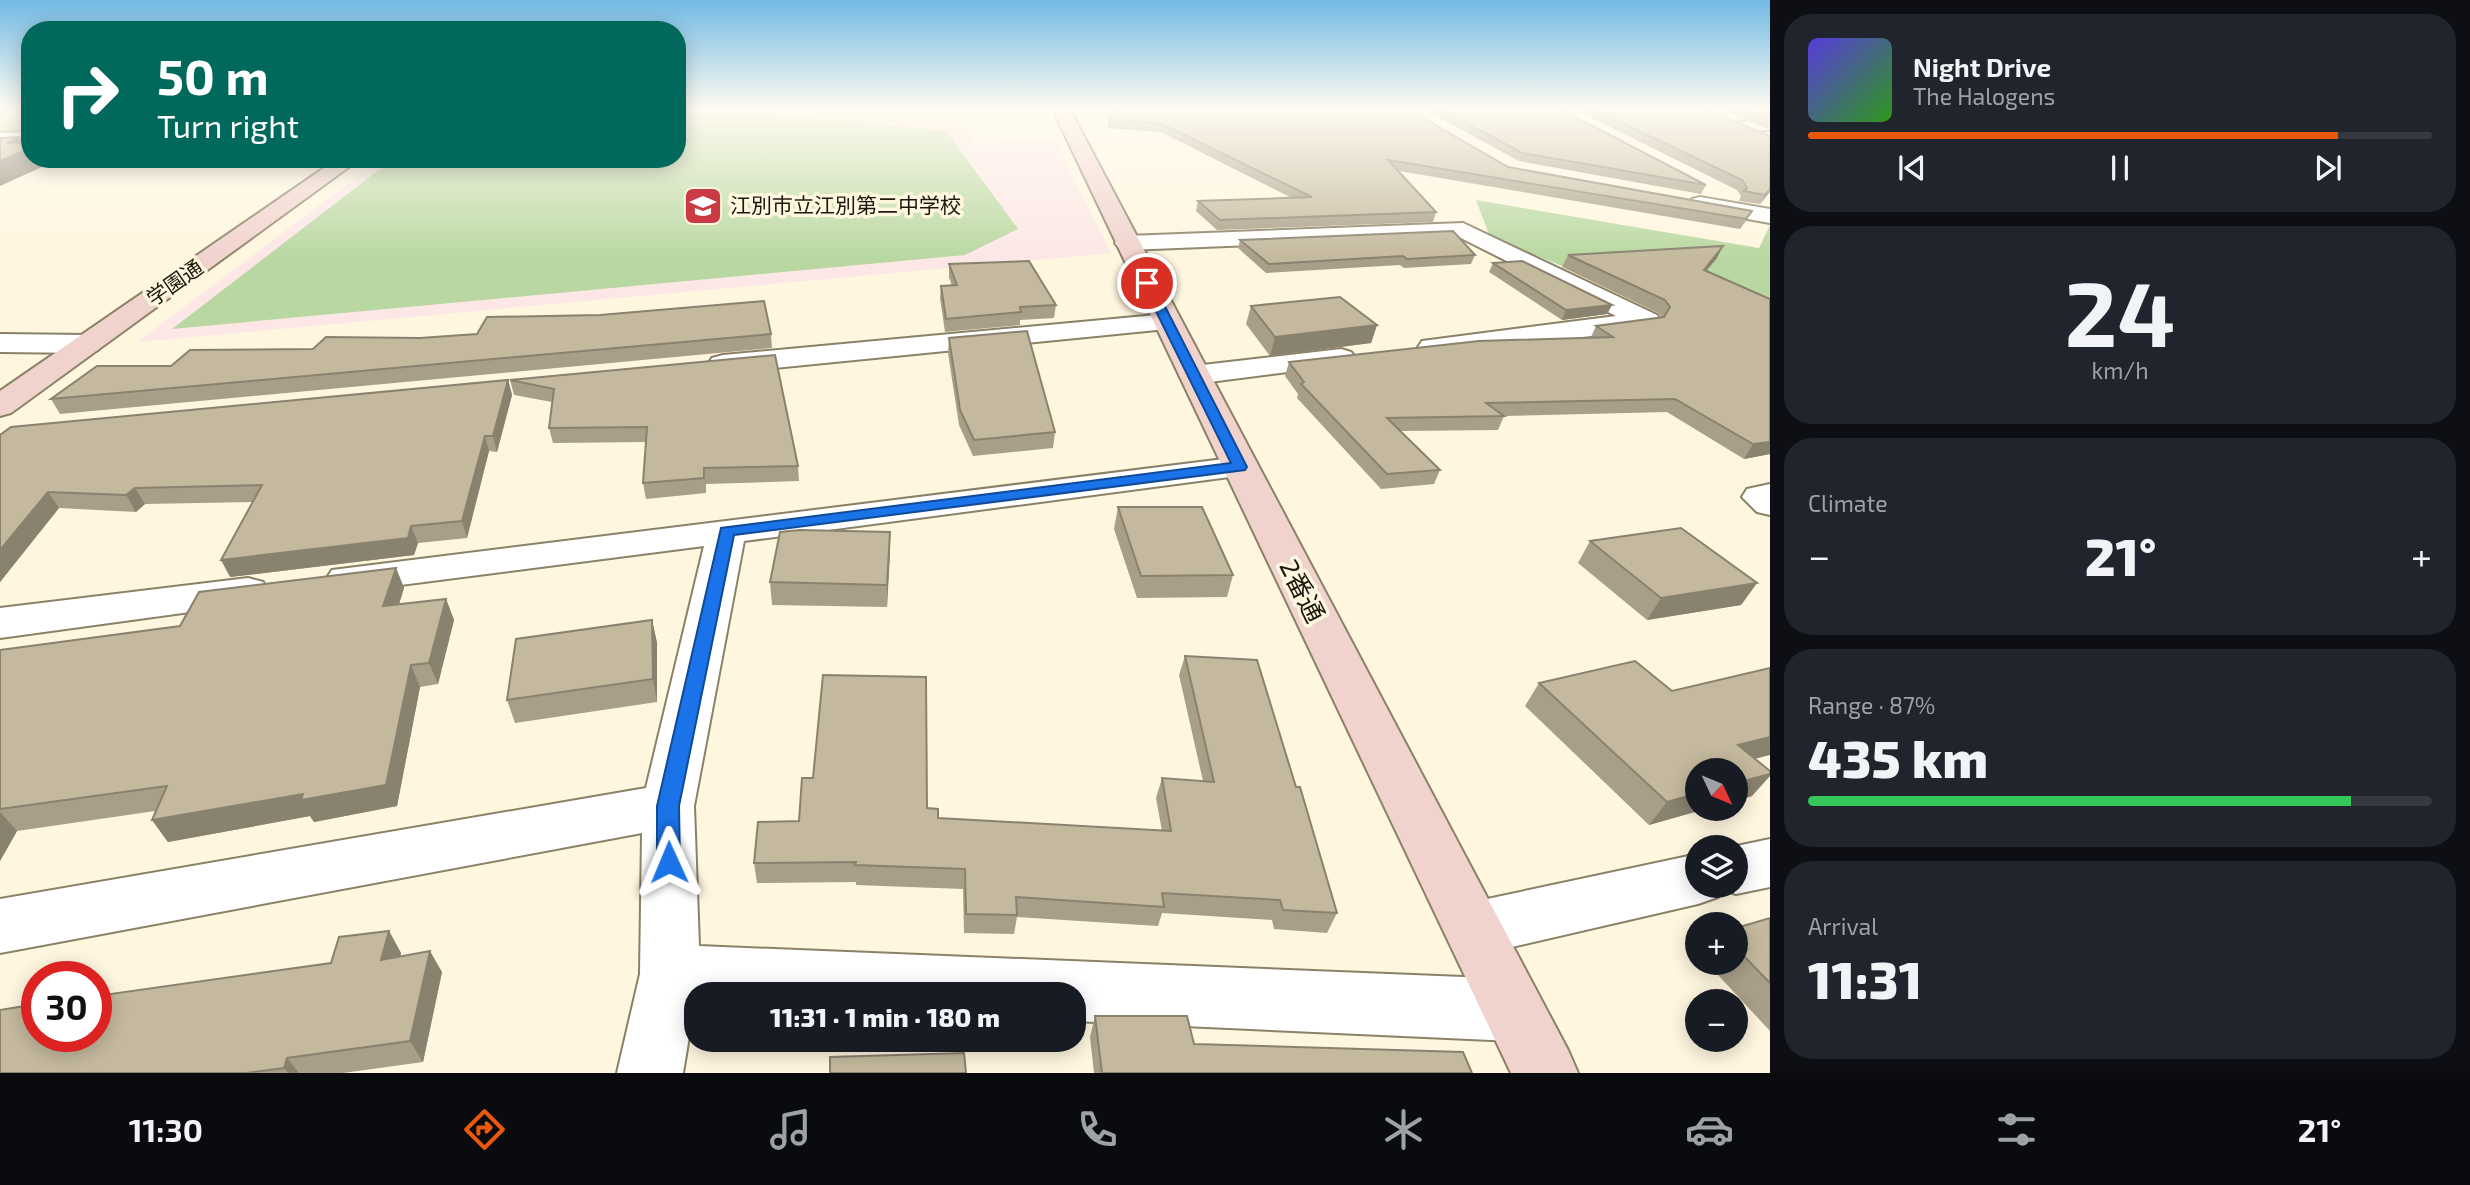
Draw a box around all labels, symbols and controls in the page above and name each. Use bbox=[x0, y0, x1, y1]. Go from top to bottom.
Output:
text: 50 m bbox=[157, 46, 269, 105]
icon: right bbox=[42, 49, 133, 140]
text: Night Drive bbox=[1913, 51, 2051, 82]
text: The Halogens bbox=[1913, 82, 2055, 110]
text: Turn right bbox=[157, 106, 299, 144]
icon: previous bbox=[1893, 149, 1931, 187]
icon: pause bbox=[2101, 149, 2139, 187]
icon: next bbox=[2309, 149, 2347, 187]
school or university icon: 江別市立江別第二中学校 bbox=[682, 185, 724, 227]
place label: 江別市立江別第二中学校 bbox=[730, 192, 961, 217]
street label: 学園通 bbox=[141, 253, 207, 310]
pin bbox=[1117, 253, 1177, 313]
text: 24 bbox=[2065, 256, 2175, 365]
icon: arrive bbox=[1128, 264, 1166, 302]
text: km/h bbox=[2091, 356, 2149, 384]
text: Climate bbox=[1808, 489, 1888, 517]
text: 21° bbox=[2085, 524, 2156, 586]
text: − bbox=[1808, 532, 1830, 578]
text: + bbox=[2411, 532, 2432, 578]
street label: 2番通 bbox=[1274, 554, 1332, 627]
text: Range · 87% bbox=[1808, 691, 1935, 719]
text: 435 km bbox=[1808, 726, 1988, 788]
north arrow bbox=[1685, 758, 1748, 821]
map controls bbox=[1685, 758, 1748, 1052]
position arrow bbox=[632, 825, 706, 899]
button: layers bbox=[1685, 835, 1748, 898]
button: + bbox=[1685, 912, 1748, 975]
text: Arrival bbox=[1808, 912, 1878, 940]
text: 11:31 bbox=[1808, 947, 1922, 1009]
speed limit sign: 30 bbox=[21, 961, 112, 1052]
button: − bbox=[1685, 989, 1748, 1052]
text: 11:31 · 1 min · 180 m bbox=[770, 1001, 1000, 1032]
icon: directions bbox=[460, 1105, 509, 1154]
icon: music bbox=[766, 1105, 815, 1154]
icon: phone bbox=[1073, 1105, 1122, 1154]
icon: climate bbox=[1379, 1105, 1428, 1154]
icon: car bbox=[1685, 1105, 1734, 1154]
icon: filters bbox=[1992, 1105, 2041, 1154]
text: 11:30 bbox=[129, 1110, 203, 1148]
text: 21° bbox=[2298, 1110, 2341, 1148]

